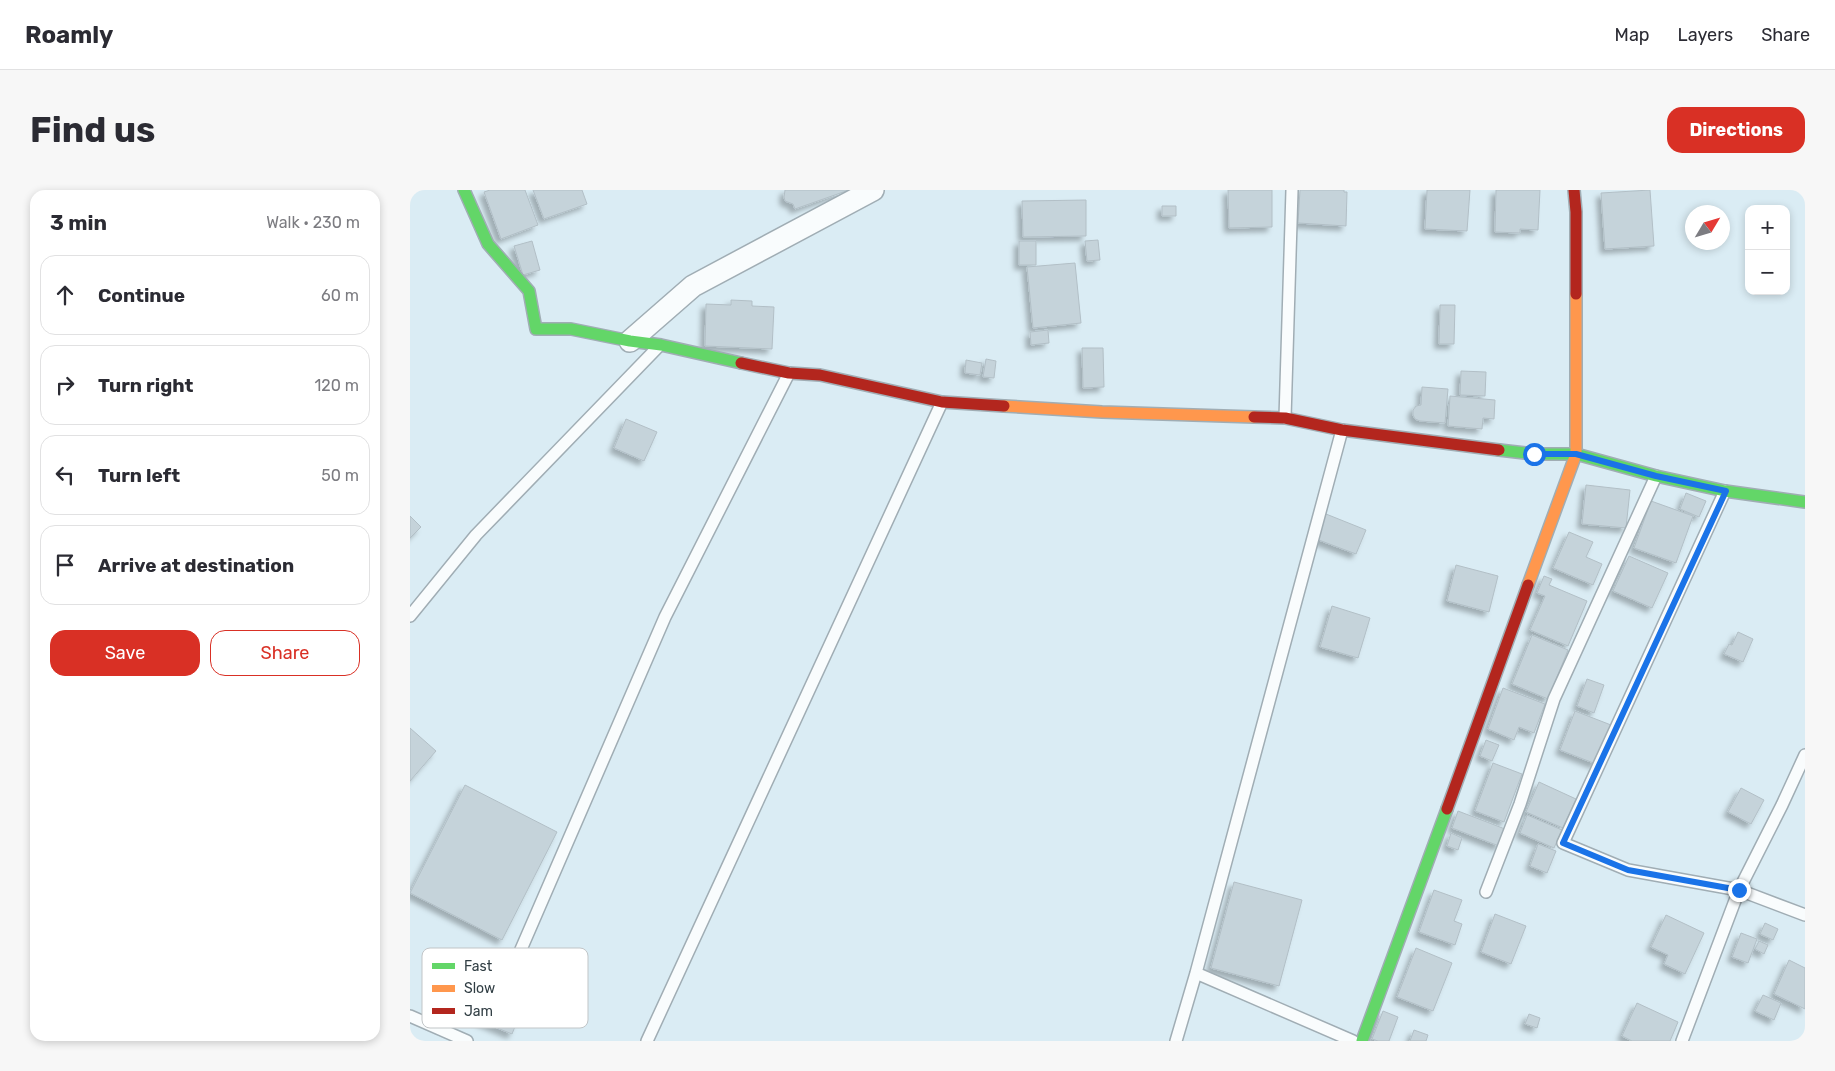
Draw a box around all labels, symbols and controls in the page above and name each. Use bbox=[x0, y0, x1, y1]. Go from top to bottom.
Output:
text: Roamly bbox=[25, 21, 113, 49]
text: Map bbox=[1615, 24, 1650, 46]
text: Layers bbox=[1678, 24, 1733, 46]
text: Share bbox=[1761, 24, 1810, 46]
button: Directions bbox=[1667, 107, 1805, 153]
text: Find us bbox=[30, 109, 155, 151]
north arrow bbox=[1685, 205, 1730, 250]
map controls bbox=[1745, 205, 1790, 295]
button: + bbox=[1745, 205, 1790, 250]
text: 3 min bbox=[50, 210, 107, 235]
text: Walk · 230 m bbox=[266, 213, 360, 232]
button: − bbox=[1745, 250, 1790, 295]
icon: ahead bbox=[51, 281, 79, 309]
text: Continue bbox=[98, 284, 185, 307]
text: 60 m bbox=[321, 286, 359, 305]
icon: right bbox=[51, 371, 79, 399]
text: Turn right bbox=[98, 374, 193, 397]
text: 120 m bbox=[314, 376, 359, 395]
route start bbox=[1523, 443, 1546, 466]
icon: left bbox=[51, 461, 79, 489]
text: Turn left bbox=[98, 464, 180, 487]
text: 50 m bbox=[321, 466, 359, 485]
icon: arrive bbox=[51, 551, 79, 579]
text: Arrive at destination bbox=[98, 554, 294, 577]
button: Save bbox=[50, 630, 200, 676]
button: Share bbox=[210, 630, 360, 676]
route end bbox=[1728, 879, 1751, 902]
legend bbox=[422, 948, 588, 1028]
text: Fast bbox=[464, 958, 493, 975]
text: Slow bbox=[464, 980, 495, 997]
text: Jam bbox=[464, 1003, 493, 1020]

